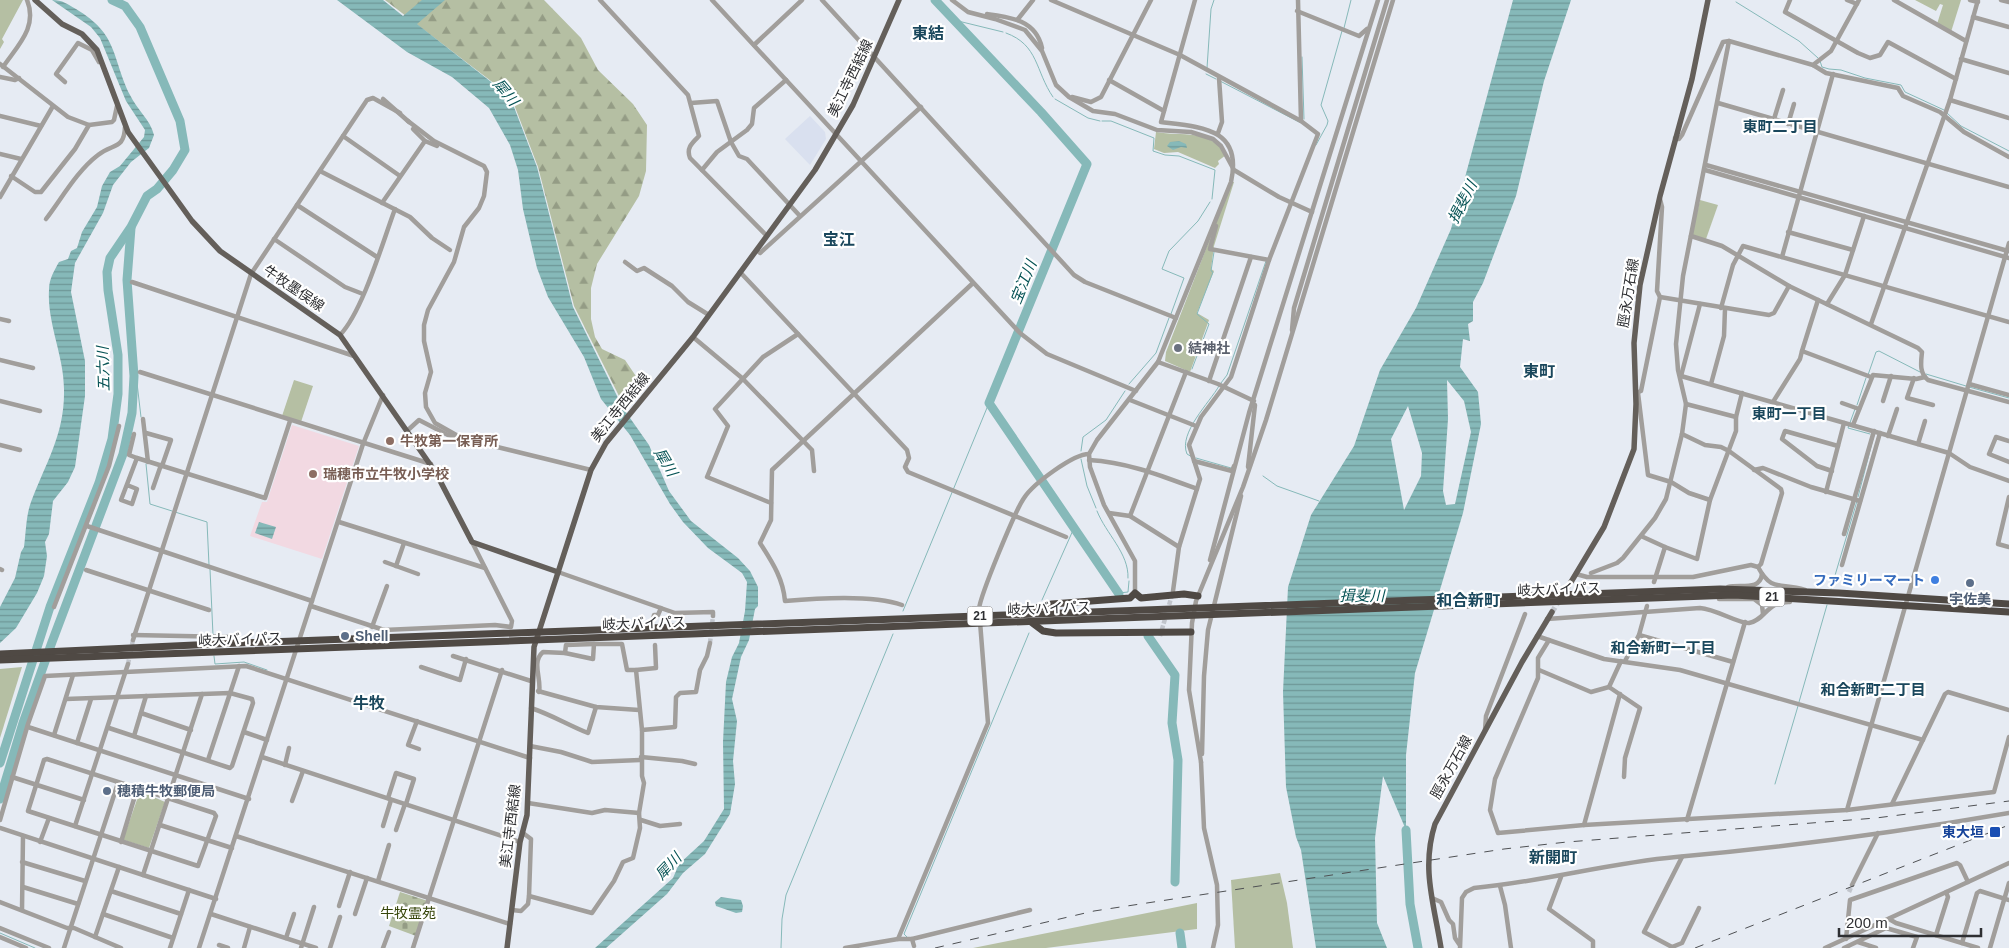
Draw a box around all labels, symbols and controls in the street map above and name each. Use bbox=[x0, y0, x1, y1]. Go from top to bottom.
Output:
district label: 東結 bbox=[912, 25, 944, 42]
street label: 美江寺西結線 bbox=[824, 37, 876, 119]
water label: 犀川 bbox=[490, 75, 523, 110]
district label: 東町二丁目 bbox=[1742, 118, 1818, 135]
water label: 揖斐川 bbox=[1444, 176, 1481, 226]
district label: 宝江 bbox=[823, 231, 855, 248]
water label: 宝江川 bbox=[1007, 256, 1040, 306]
street label: 脛永万石線 bbox=[1615, 257, 1641, 329]
street label: 牛牧墨俣線 bbox=[261, 262, 327, 314]
place label: 結神社 bbox=[1188, 340, 1230, 356]
marker: 結神社 bbox=[1172, 342, 1184, 354]
water label: 五六川 bbox=[94, 344, 112, 392]
district label: 東町 bbox=[1523, 363, 1555, 380]
street label: 美江寺西結線 bbox=[587, 369, 653, 445]
district label: 東町一丁目 bbox=[1751, 405, 1827, 422]
place label: 牛牧第一保育所 bbox=[400, 433, 498, 449]
marker: 牛牧第一保育所 bbox=[384, 435, 396, 447]
water label: 犀川 bbox=[651, 445, 682, 481]
place label: 瑞穂市立牛牧小学校 bbox=[323, 466, 449, 482]
marker: 瑞穂市立牛牧小学校 bbox=[307, 468, 319, 480]
place label: ファミリーマート bbox=[1813, 572, 1925, 588]
marker: ファミリーマート bbox=[1929, 574, 1941, 586]
marker: 宇佐美 bbox=[1964, 577, 1976, 589]
street label: 岐大バイパス bbox=[1517, 580, 1601, 598]
water label: 揖斐川 bbox=[1339, 587, 1386, 604]
road number: 21 bbox=[1760, 588, 1784, 606]
place label: 宇佐美 bbox=[1949, 591, 1991, 607]
district label: 和合新町 bbox=[1436, 592, 1500, 609]
street label: 岐大バイパス bbox=[1007, 599, 1091, 617]
road number: 21 bbox=[968, 606, 992, 626]
street label: 岐大バイパス bbox=[602, 614, 686, 632]
place label: Shell bbox=[355, 628, 388, 644]
street label: 岐大バイパス bbox=[198, 630, 282, 648]
marker: Shell bbox=[339, 630, 351, 642]
district label: 和合新町一丁目 bbox=[1610, 639, 1716, 656]
district label: 和合新町二丁目 bbox=[1820, 681, 1926, 698]
district label: 牛牧 bbox=[353, 695, 385, 712]
street label: 脛永万石線 bbox=[1427, 733, 1475, 801]
place label: 穂積牛牧郵便局 bbox=[117, 783, 215, 799]
street label: 美江寺西結線 bbox=[497, 783, 523, 869]
marker: 穂積牛牧郵便局 bbox=[101, 785, 113, 797]
place label: 東大垣 bbox=[1942, 824, 1984, 840]
marker: 東大垣 bbox=[1988, 825, 2002, 839]
water label: 犀川 bbox=[652, 848, 686, 883]
district label: 新開町 bbox=[1529, 849, 1577, 866]
park label: 牛牧霊苑 bbox=[380, 905, 436, 921]
scale bar bbox=[1839, 906, 1982, 938]
text: 200 m bbox=[1846, 914, 1888, 931]

